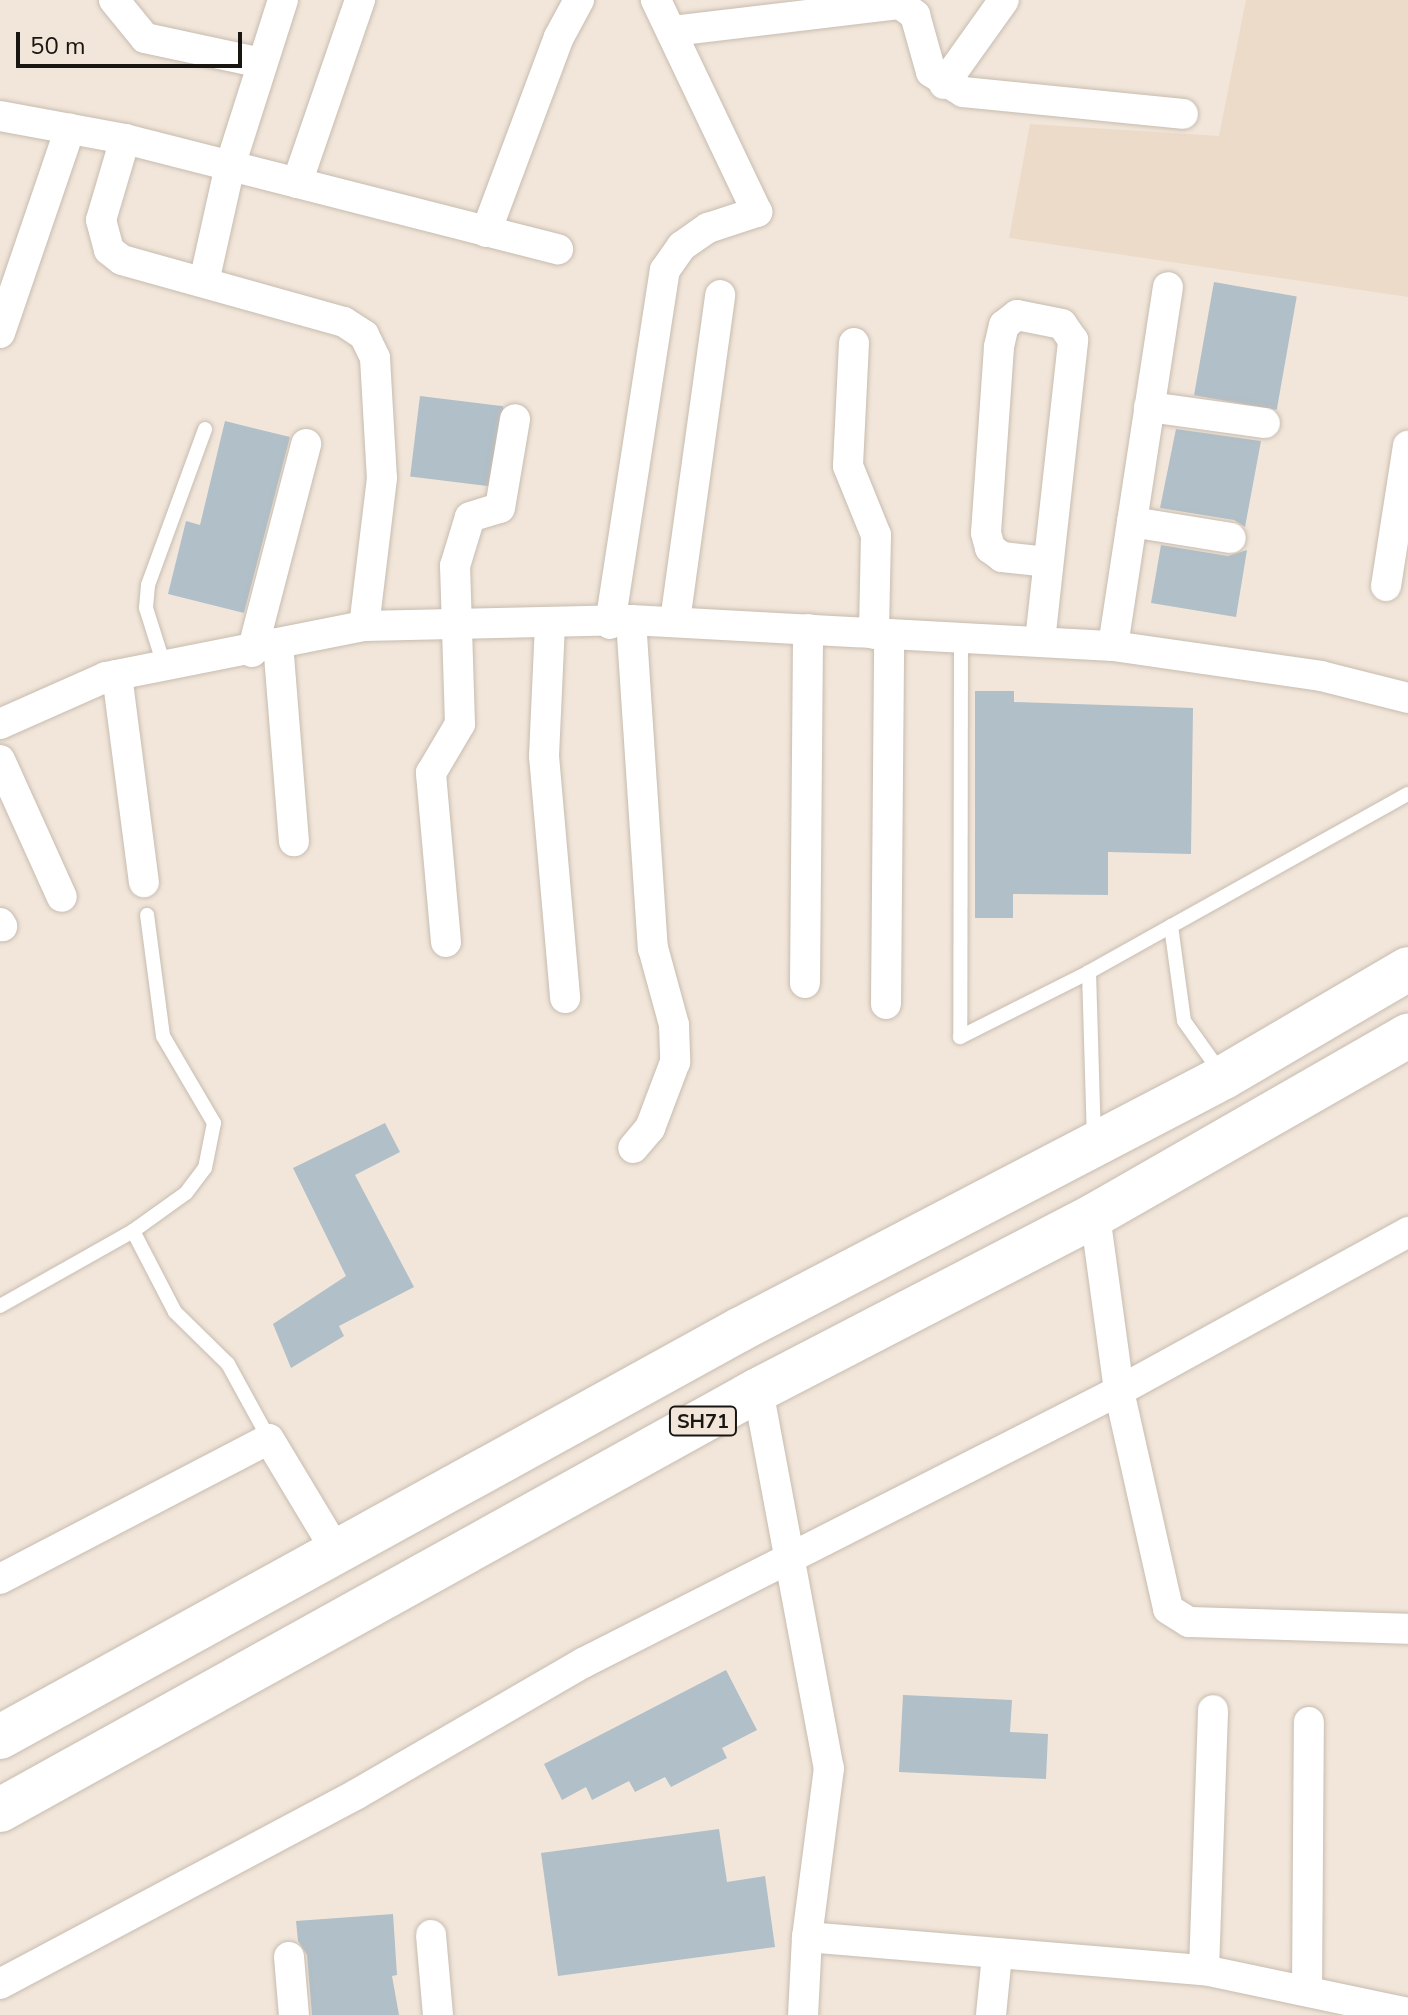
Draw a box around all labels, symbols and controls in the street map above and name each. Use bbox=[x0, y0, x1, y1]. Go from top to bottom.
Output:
scale bar bbox=[20, 16, 246, 66]
text: 50 m bbox=[30, 30, 86, 62]
road number: SH71 bbox=[667, 1405, 739, 1437]

